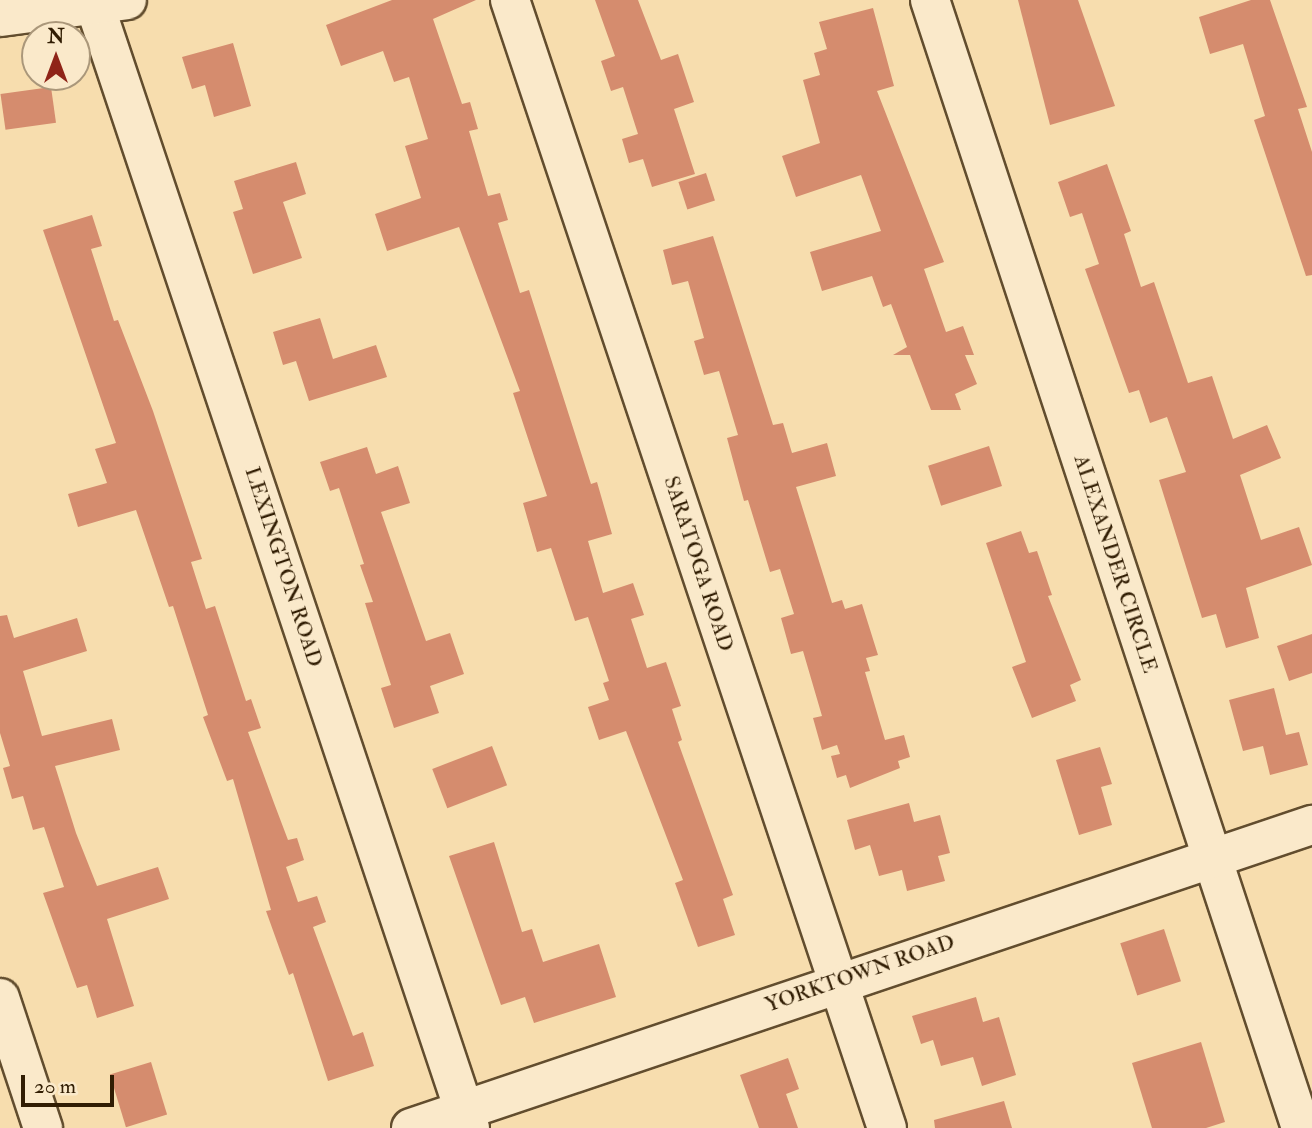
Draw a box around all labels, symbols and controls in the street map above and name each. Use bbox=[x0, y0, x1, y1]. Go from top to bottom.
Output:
north arrow bbox=[21, 21, 91, 91]
text: N bbox=[47, 25, 65, 49]
street label: ALEXANDER CIRCLE bbox=[1068, 452, 1162, 676]
street label: LEXINGTON ROAD bbox=[239, 464, 327, 670]
street label: SARATOGA ROAD bbox=[658, 473, 738, 655]
street label: YORKTOWN ROAD bbox=[762, 930, 958, 1018]
scale bar bbox=[24, 1062, 117, 1106]
text: 20 m bbox=[34, 1073, 76, 1100]

